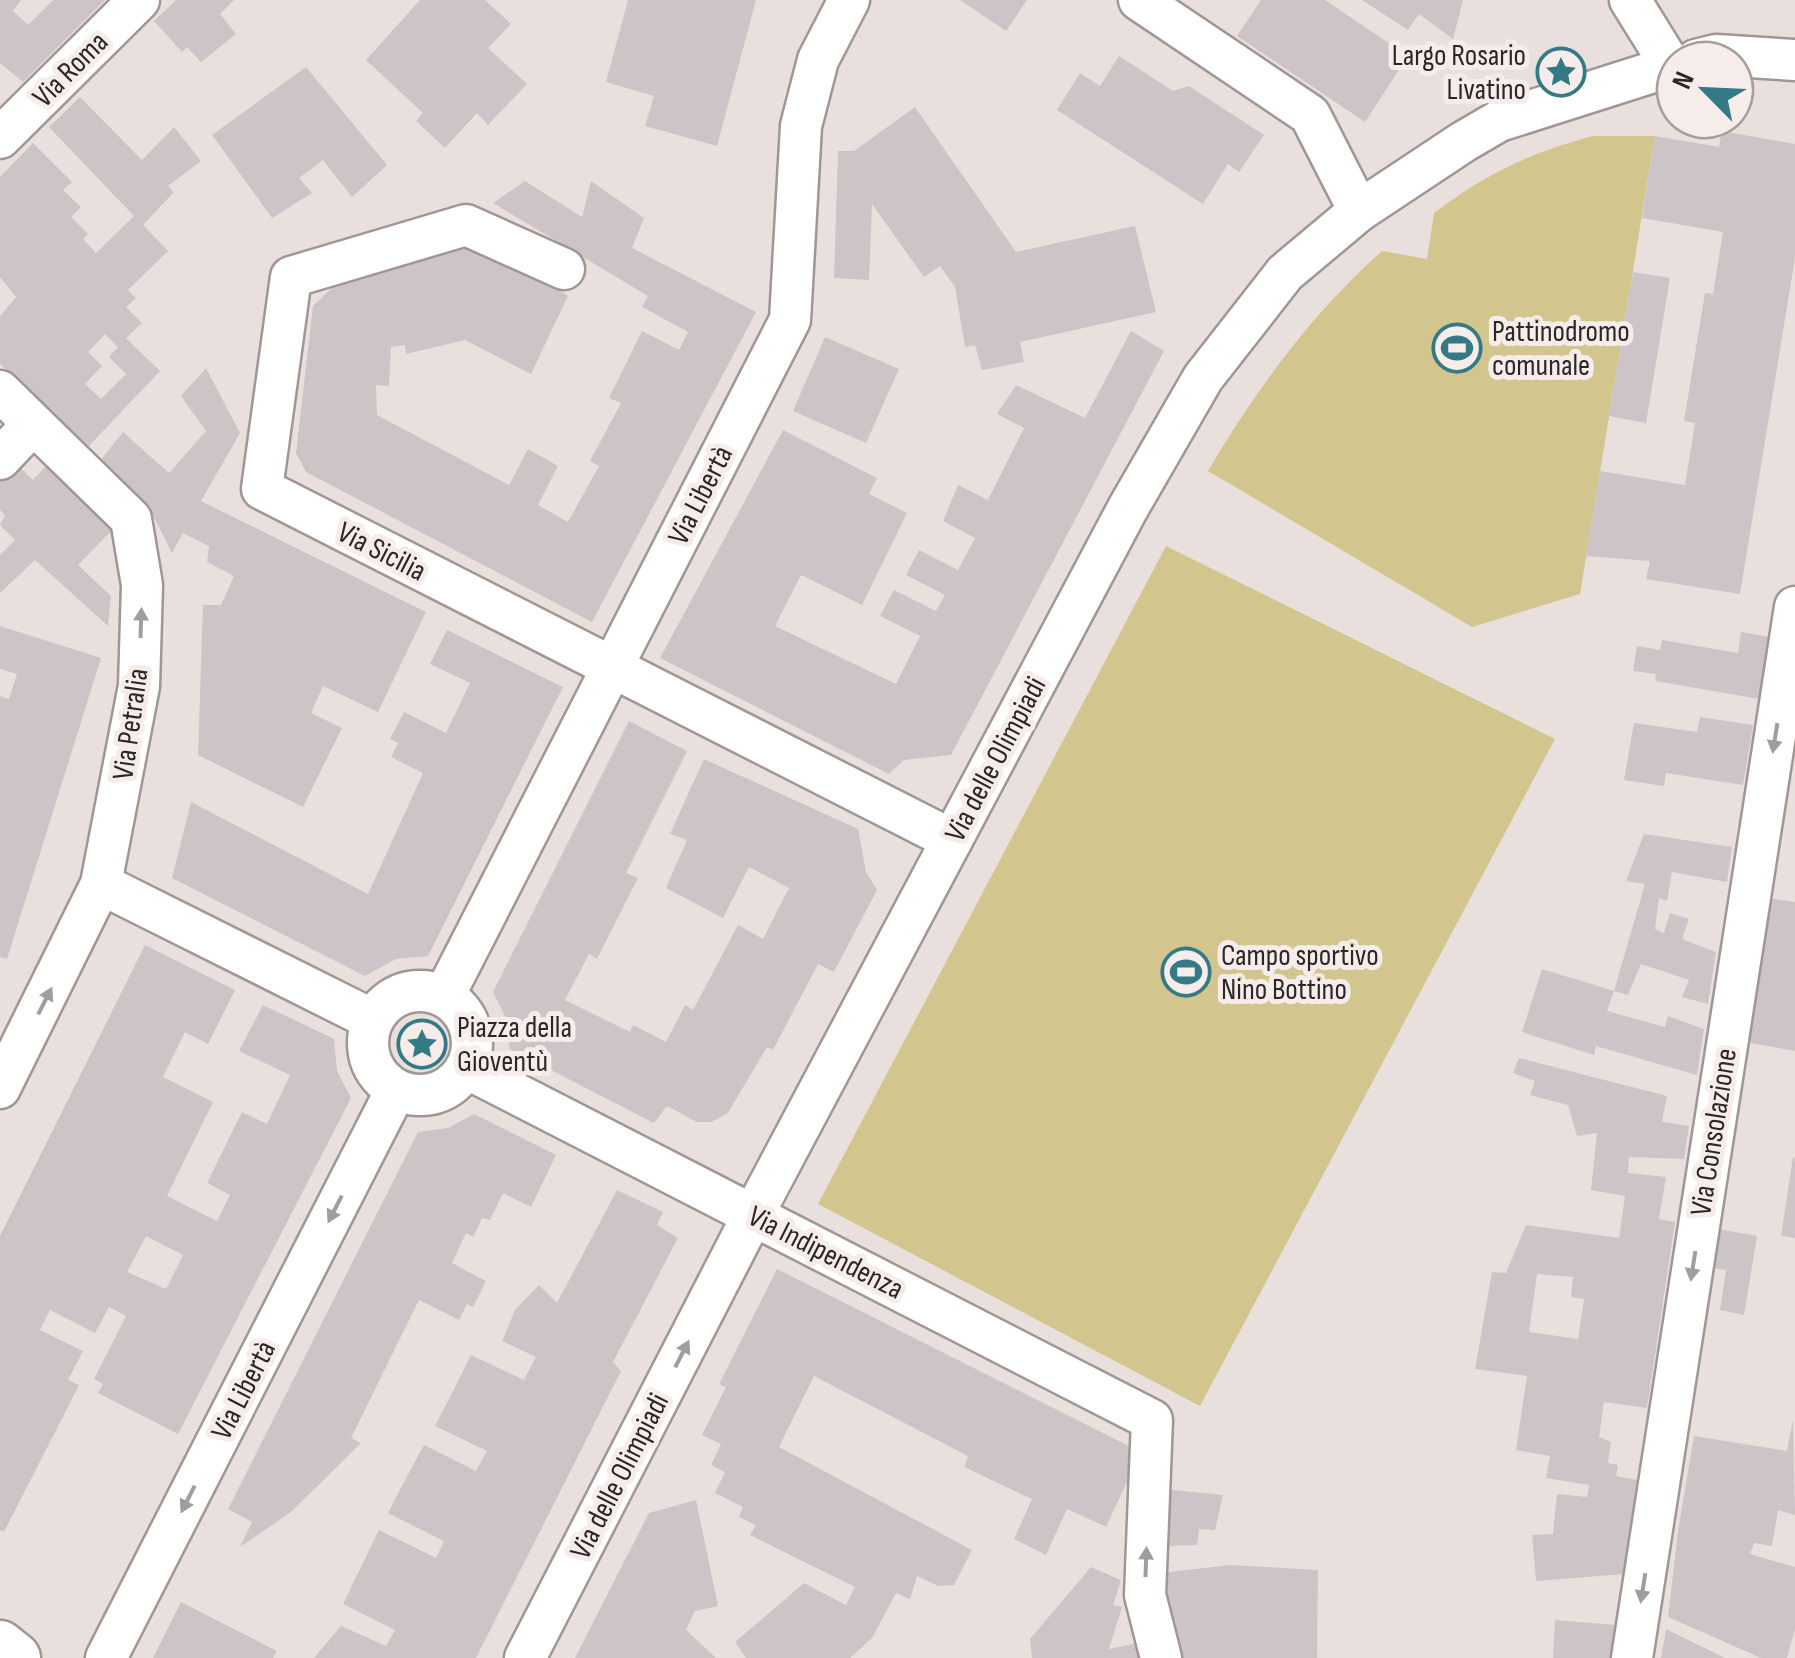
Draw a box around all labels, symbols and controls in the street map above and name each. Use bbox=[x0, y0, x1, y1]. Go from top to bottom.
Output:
street label: Via Roma bbox=[25, 24, 116, 115]
place label: Largo Rosario Livatino bbox=[1392, 38, 1526, 108]
north arrow bbox=[1655, 40, 1755, 140]
place icon: Largo Rosario Livatino bbox=[1535, 46, 1587, 98]
text: N bbox=[1665, 67, 1702, 94]
place label: Pattinodromo comunale bbox=[1492, 314, 1630, 384]
sports icon: Pattinodromo comunale bbox=[1431, 322, 1483, 374]
street label: Via Libertà bbox=[661, 440, 741, 551]
street label: Via Sicilia bbox=[331, 514, 432, 589]
one-way arrow bbox=[133, 606, 149, 638]
street label: Via Petralia bbox=[105, 666, 157, 782]
street label: Via delle Olimpiadi bbox=[937, 671, 1054, 848]
one-way arrow bbox=[1766, 723, 1782, 754]
place label: Campo sportivo Nino Bottino bbox=[1221, 938, 1379, 1008]
sports icon: Campo sportivo Nino Bottino bbox=[1160, 946, 1212, 998]
one-way arrow bbox=[36, 987, 53, 1016]
place label: Piazza della Gioventù bbox=[457, 1010, 572, 1080]
place icon: Piazza della Gioventù bbox=[396, 1018, 448, 1070]
street label: Via Consolazione bbox=[1683, 1046, 1745, 1218]
one-way arrow bbox=[327, 1195, 344, 1224]
street label: Via Indipendenza bbox=[742, 1198, 909, 1307]
one-way arrow bbox=[1684, 1251, 1700, 1283]
street label: Via Libertà bbox=[204, 1335, 284, 1446]
one-way arrow bbox=[673, 1339, 690, 1368]
street label: Via delle Olimpiadi bbox=[563, 1387, 677, 1565]
one-way arrow bbox=[180, 1484, 197, 1513]
one-way arrow bbox=[1139, 1546, 1155, 1578]
one-way arrow bbox=[1634, 1572, 1650, 1604]

